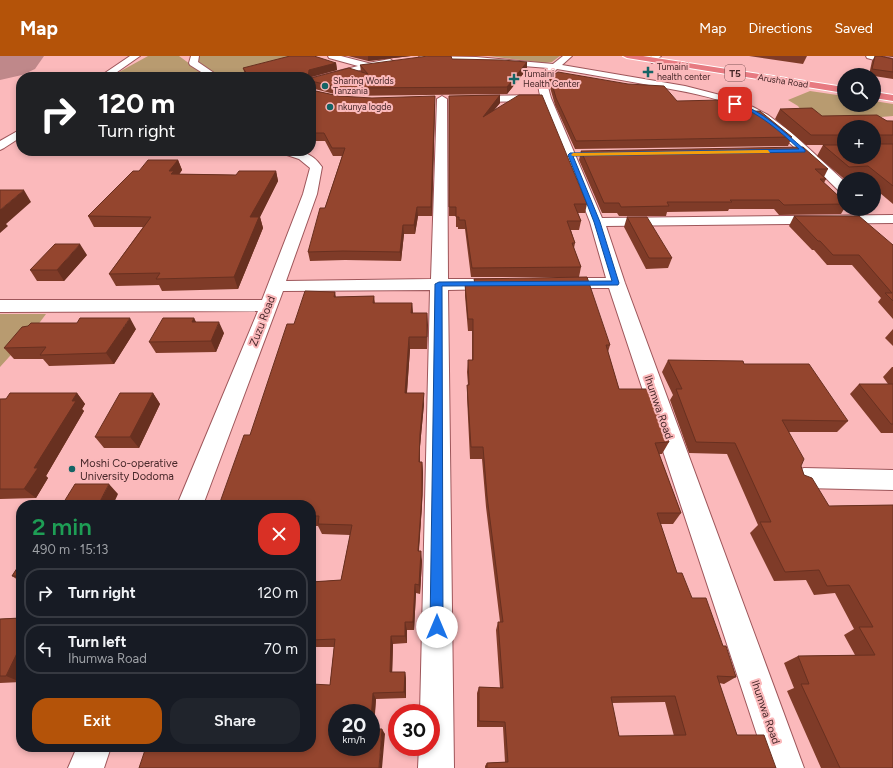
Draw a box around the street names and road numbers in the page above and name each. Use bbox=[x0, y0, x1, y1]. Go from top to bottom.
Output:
road number: T5 bbox=[725, 65, 745, 81]
street label: Arusha Road bbox=[757, 71, 809, 90]
street label: Zuzu Road bbox=[247, 294, 278, 348]
street label: Ihumwa Road bbox=[642, 374, 676, 441]
street label: Ihumwa Road bbox=[749, 679, 783, 746]

